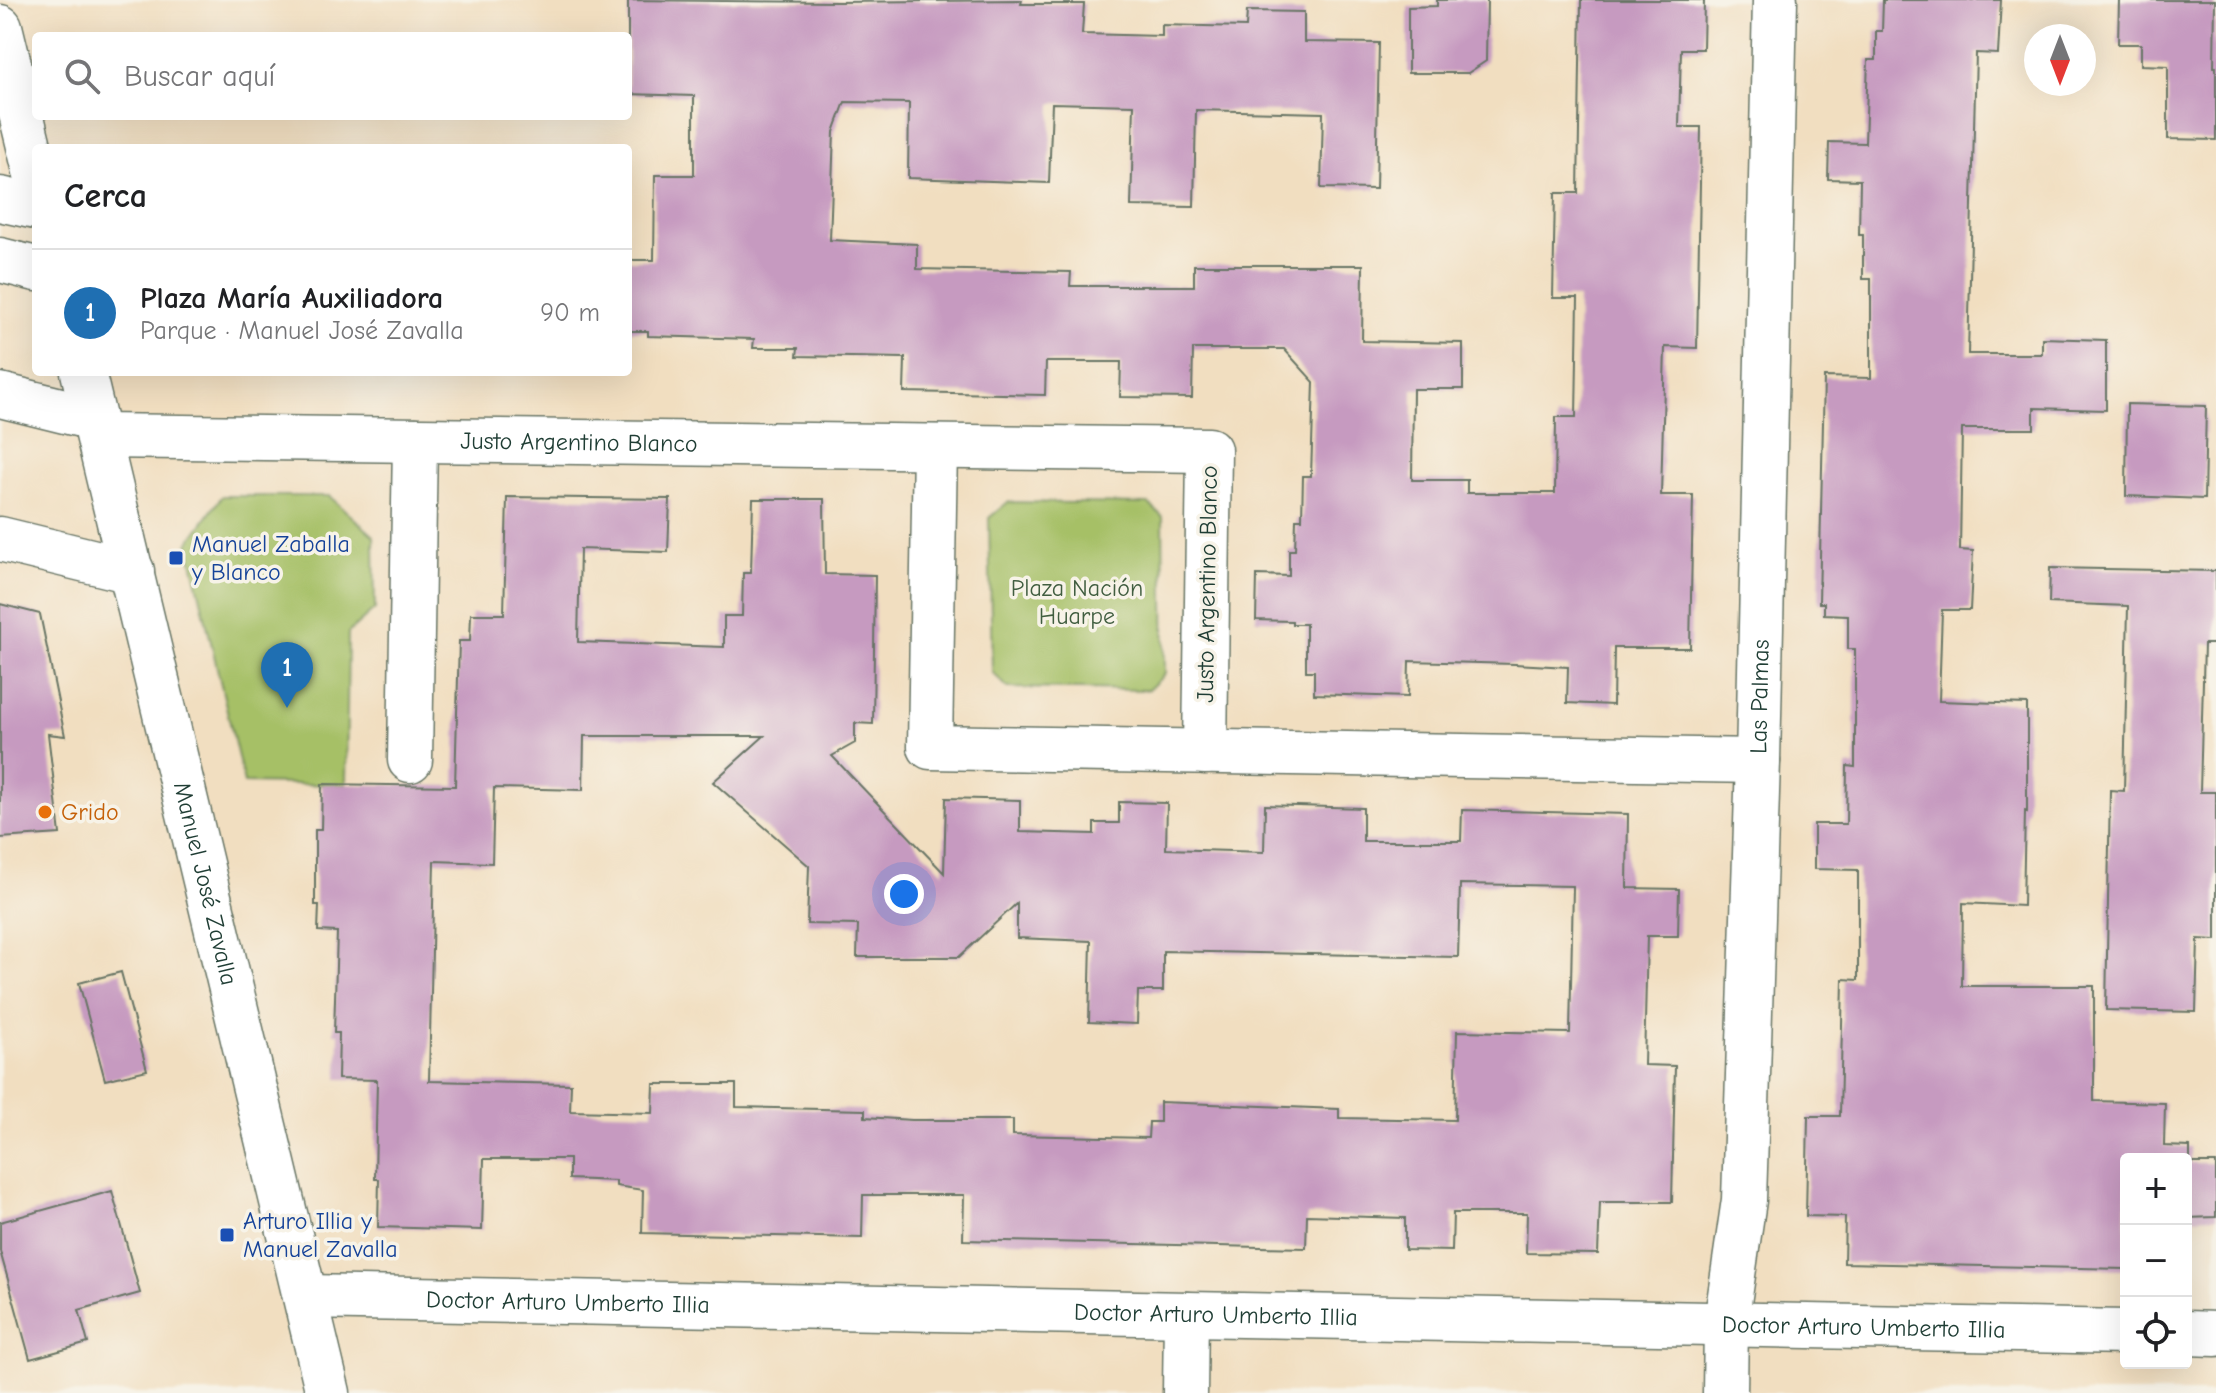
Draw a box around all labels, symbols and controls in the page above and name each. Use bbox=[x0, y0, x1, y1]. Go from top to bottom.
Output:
north arrow bbox=[2024, 24, 2096, 96]
search box bbox=[32, 32, 632, 120]
icon: search bbox=[60, 54, 104, 98]
text: Buscar aquí bbox=[124, 59, 275, 94]
text: Cerca bbox=[64, 176, 147, 216]
text: Plaza María Auxiliadora bbox=[140, 281, 443, 316]
text: 1 bbox=[85, 298, 95, 328]
text: 90 m bbox=[540, 298, 600, 328]
text: Parque · Manuel José Zavalla bbox=[140, 316, 464, 346]
street label: Justo Argentino Blanco bbox=[460, 427, 698, 458]
street label: Justo Argentino Blanco bbox=[1191, 465, 1223, 703]
place label: Manuel Zaballa y Blanco bbox=[191, 530, 350, 586]
marker: Manuel Zaballa y Blanco bbox=[167, 549, 185, 567]
park label: Plaza Nación Huarpe bbox=[1011, 574, 1143, 630]
street label: Las Palmas bbox=[1744, 639, 1775, 754]
pin: 1 bbox=[261, 642, 313, 708]
street label: Manuel José Zavalla bbox=[168, 779, 244, 988]
place label: Grido bbox=[61, 798, 119, 826]
marker: Grido bbox=[36, 803, 54, 821]
your location bbox=[884, 874, 924, 914]
map controls bbox=[2120, 1153, 2192, 1369]
button: + bbox=[2120, 1153, 2192, 1225]
place label: Arturo Illia y Manuel Zavalla bbox=[243, 1207, 398, 1263]
button: − bbox=[2120, 1225, 2192, 1297]
marker: Arturo Illia y Manuel Zavalla bbox=[218, 1226, 236, 1244]
street label: Doctor Arturo Umberto Illia bbox=[426, 1285, 710, 1319]
button: locate bbox=[2120, 1297, 2192, 1369]
street label: Doctor Arturo Umberto Illia bbox=[1074, 1298, 1358, 1331]
street label: Doctor Arturo Umberto Illia bbox=[1722, 1310, 2006, 1344]

